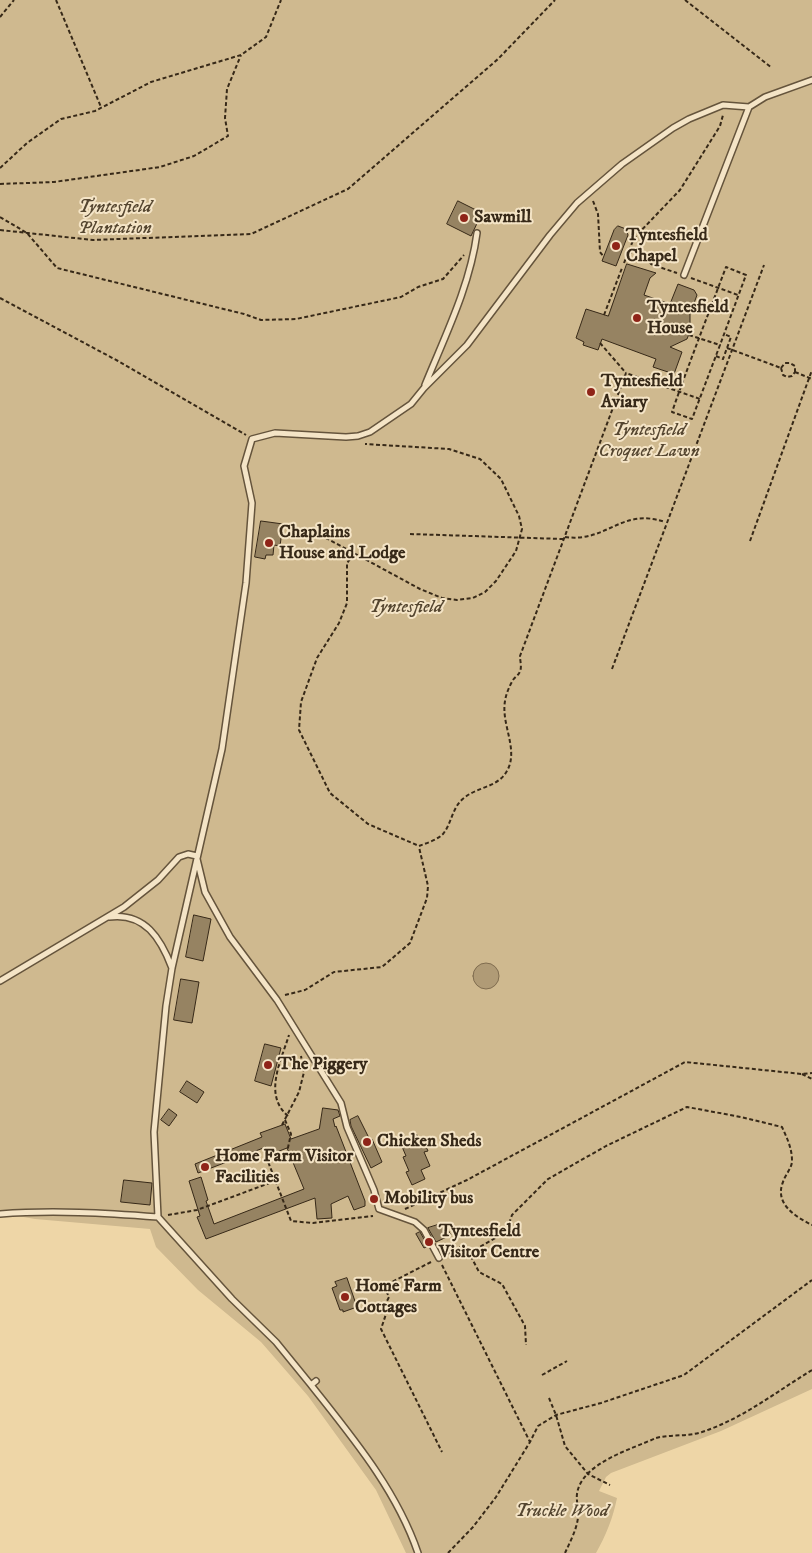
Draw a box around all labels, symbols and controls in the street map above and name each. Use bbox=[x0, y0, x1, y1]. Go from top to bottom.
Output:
park label: Tyntesfield Plantation bbox=[78, 197, 152, 240]
place label: Sawmill bbox=[474, 207, 531, 229]
marker: Sawmill bbox=[458, 212, 470, 224]
place label: Tyntesfield Chapel bbox=[626, 225, 708, 268]
marker: Tyntesfield Chapel bbox=[610, 240, 622, 252]
place label: Tyntesfield House bbox=[647, 297, 729, 340]
marker: Tyntesfield House bbox=[631, 312, 643, 324]
place label: Tyntesfield Aviary bbox=[601, 371, 683, 414]
marker: Tyntesfield Aviary bbox=[585, 386, 597, 398]
park label: Tyntesfield Croquet Lawn bbox=[598, 420, 700, 462]
place label: Chaplains House and Lodge bbox=[279, 522, 405, 564]
marker: Chaplains House and Lodge bbox=[263, 537, 275, 549]
park label: Tyntesfield bbox=[370, 597, 442, 619]
place label: The Piggery bbox=[278, 1054, 368, 1076]
marker: The Piggery bbox=[262, 1059, 274, 1071]
place label: Chicken Sheds bbox=[377, 1131, 482, 1153]
marker: Chicken Sheds bbox=[361, 1136, 373, 1148]
place label: Home Farm Visitor Facilities bbox=[215, 1146, 353, 1188]
marker: Home Farm Visitor Facilities bbox=[199, 1161, 211, 1173]
place label: Mobility bus bbox=[384, 1188, 473, 1210]
marker: Mobility bus bbox=[368, 1193, 380, 1205]
place label: Tyntesfield Visitor Centre bbox=[439, 1221, 539, 1264]
marker: Tyntesfield Visitor Centre bbox=[423, 1236, 435, 1248]
place label: Home Farm Cottages bbox=[355, 1276, 442, 1318]
marker: Home Farm Cottages bbox=[339, 1291, 351, 1303]
park label: Truckle Wood bbox=[516, 1501, 608, 1523]

